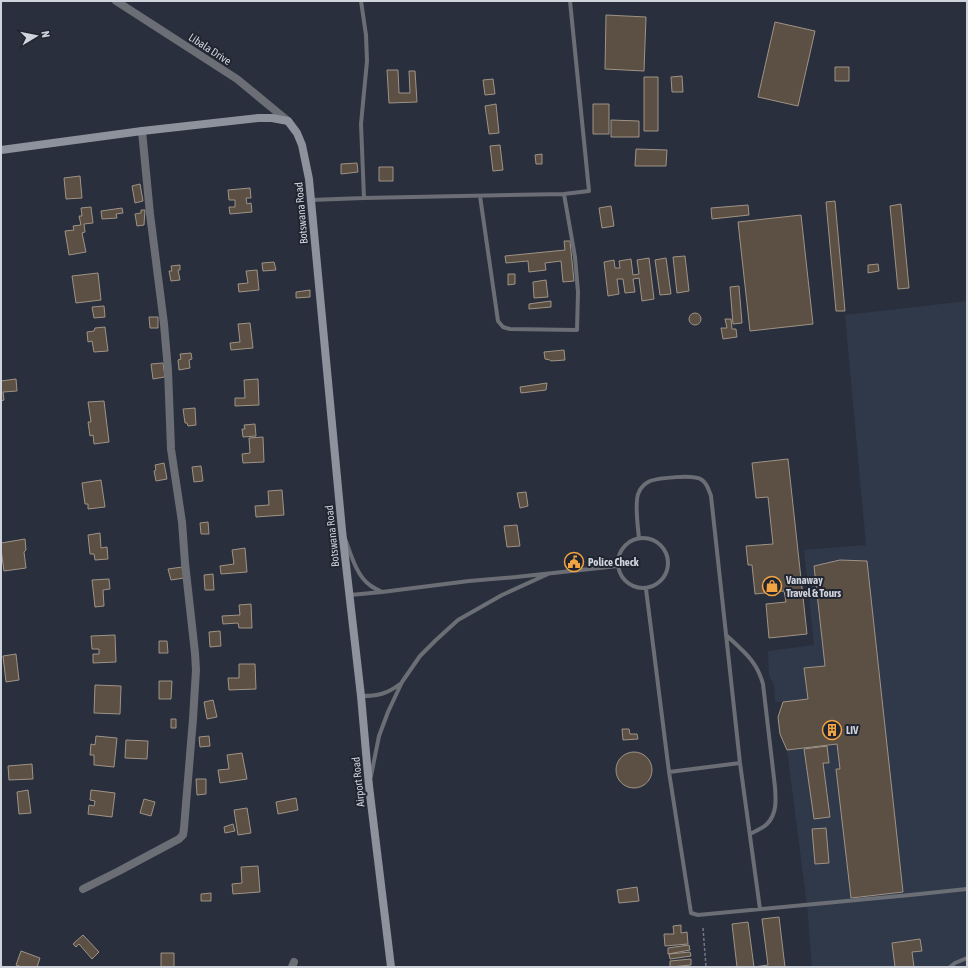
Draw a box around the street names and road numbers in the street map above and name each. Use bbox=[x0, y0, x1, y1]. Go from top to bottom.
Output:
street label: Libala Drive bbox=[187, 31, 233, 67]
street label: Botswana Road bbox=[292, 182, 310, 244]
street label: Botswana Road bbox=[323, 505, 341, 567]
street label: Airport Road bbox=[349, 756, 367, 808]

